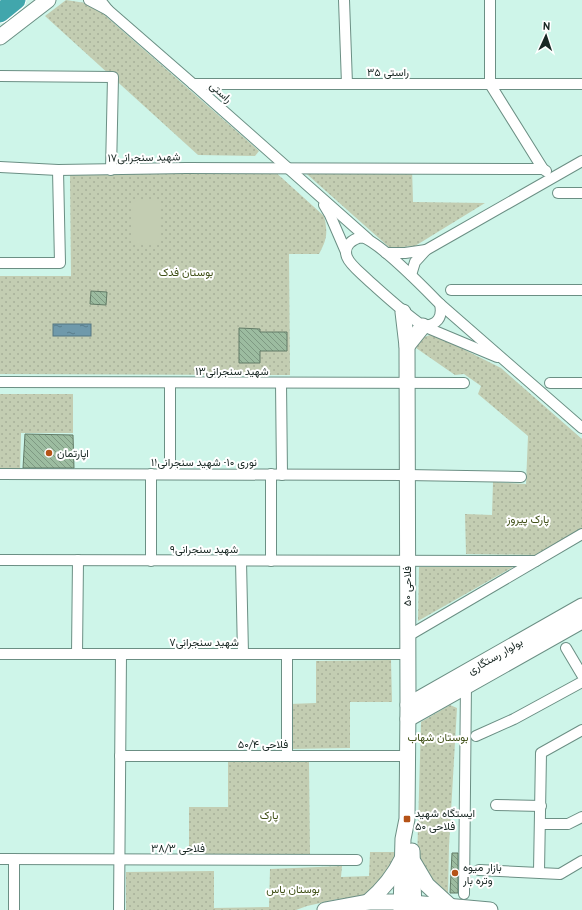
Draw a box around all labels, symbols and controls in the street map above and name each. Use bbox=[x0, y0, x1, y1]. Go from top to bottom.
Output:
north arrow bbox=[526, 16, 566, 56]
text: N bbox=[543, 19, 551, 33]
street label: راستی ۳۵ bbox=[367, 65, 409, 79]
street label: راستی bbox=[207, 78, 235, 106]
street label: شهید سنجرانی۱۷ bbox=[107, 149, 181, 165]
park label: بوستان فدک bbox=[159, 265, 213, 279]
street label: شهید سنجرانی۱۳ bbox=[195, 364, 269, 378]
place label: اپارتمان bbox=[57, 446, 89, 461]
marker: اپارتمان bbox=[44, 448, 54, 458]
street label: نوری ۱۰- شهید سنجرانی۱۱ bbox=[151, 455, 257, 469]
park label: پارک پیروز bbox=[506, 512, 549, 527]
street label: شهید سنجرانی۹ bbox=[170, 542, 239, 556]
street label: فلاحی ۵۰ bbox=[400, 566, 414, 606]
street label: شهید سنجرانی۷ bbox=[169, 635, 239, 649]
street label: بولوار رستگاری bbox=[465, 635, 525, 677]
park label: بوستان شهاب bbox=[408, 730, 468, 744]
street label: فلاحی ۵۰/۴ bbox=[238, 737, 288, 751]
place label: ایستگاه شهید فلاحی ۵۰ bbox=[415, 806, 475, 833]
park label: پارک bbox=[260, 808, 278, 823]
marker: ایستگاه شهید فلاحی ۵۰ bbox=[402, 814, 412, 824]
street label: فلاحی ۳۸/۳ bbox=[151, 841, 205, 855]
place label: بازار میوه وتره بار bbox=[462, 860, 502, 887]
marker: بازار میوه وتره بار bbox=[450, 868, 460, 878]
park label: بوستان یاس bbox=[266, 882, 320, 896]

